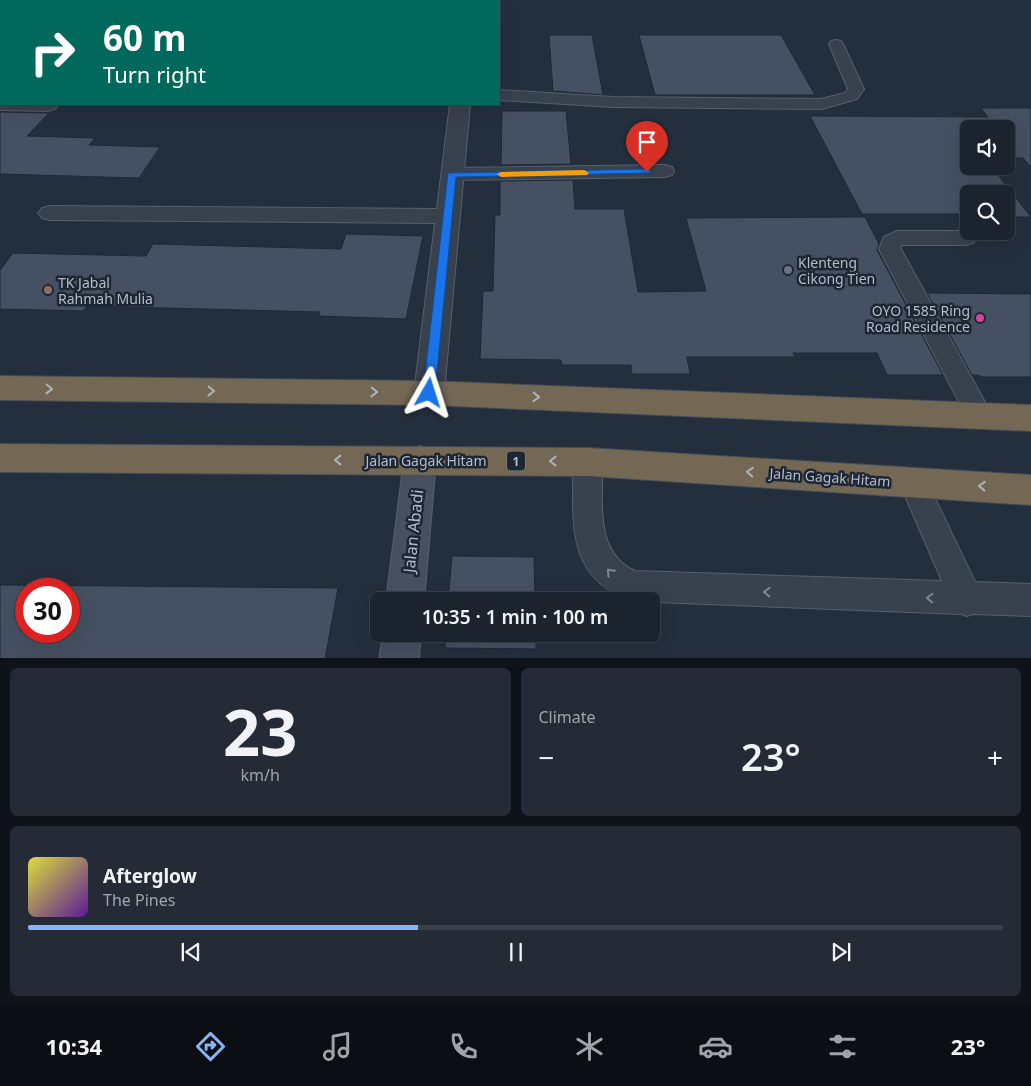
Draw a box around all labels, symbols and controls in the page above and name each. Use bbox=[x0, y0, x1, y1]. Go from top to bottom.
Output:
text: 60 m bbox=[103, 14, 186, 61]
icon: right bbox=[20, 20, 85, 85]
text: Turn right bbox=[103, 59, 206, 89]
map controls bbox=[960, 120, 1015, 240]
button: sound bbox=[960, 120, 1015, 175]
pin bbox=[626, 121, 668, 172]
icon: arrive bbox=[633, 128, 661, 156]
button: search bbox=[960, 185, 1015, 240]
place label: Klenteng Cikong Tien bbox=[798, 253, 875, 288]
marker: Klenteng Cikong Tien bbox=[782, 264, 794, 276]
place label: TK Jabal Rahmah Mulia bbox=[58, 273, 153, 308]
marker: TK Jabal Rahmah Mulia bbox=[42, 284, 54, 296]
place label: OYO 1585 Ring Road Residence bbox=[866, 301, 970, 336]
marker: OYO 1585 Ring Road Residence bbox=[974, 312, 986, 324]
position arrow bbox=[402, 366, 454, 418]
one-way arrow bbox=[45, 384, 53, 394]
one-way arrow bbox=[207, 385, 215, 396]
one-way arrow bbox=[370, 387, 378, 397]
one-way arrow bbox=[532, 392, 540, 403]
street label: Jalan Gagak Hitam bbox=[363, 451, 487, 470]
road number: 1 bbox=[507, 452, 525, 471]
one-way arrow bbox=[334, 455, 342, 465]
one-way arrow bbox=[549, 456, 556, 466]
street label: Jalan Gagak Hitam bbox=[767, 463, 891, 491]
one-way arrow bbox=[746, 466, 754, 477]
one-way arrow bbox=[978, 481, 986, 492]
street label: Jalan Abadi bbox=[397, 488, 428, 576]
one-way arrow bbox=[607, 568, 616, 577]
speed limit sign: 30 bbox=[15, 578, 80, 643]
one-way arrow bbox=[763, 587, 771, 597]
one-way arrow bbox=[926, 593, 934, 604]
text: 10:35 · 1 min · 100 m bbox=[422, 604, 608, 630]
text: 23 bbox=[223, 687, 297, 775]
text: Climate bbox=[539, 706, 596, 728]
text: 23° bbox=[741, 730, 801, 782]
text: − bbox=[539, 738, 555, 776]
text: + bbox=[987, 738, 1003, 776]
text: km/h bbox=[241, 764, 280, 786]
text: Afterglow bbox=[103, 863, 197, 889]
text: The Pines bbox=[103, 889, 175, 911]
icon: previous bbox=[177, 938, 205, 966]
icon: pause bbox=[502, 938, 530, 966]
icon: next bbox=[827, 938, 855, 966]
icon: directions bbox=[193, 1029, 228, 1064]
icon: music bbox=[320, 1029, 355, 1064]
icon: phone bbox=[446, 1029, 481, 1064]
icon: climate bbox=[572, 1029, 607, 1064]
icon: car bbox=[698, 1029, 733, 1064]
icon: filters bbox=[825, 1029, 860, 1064]
text: 10:34 bbox=[46, 1031, 102, 1061]
text: 23° bbox=[951, 1031, 985, 1061]

